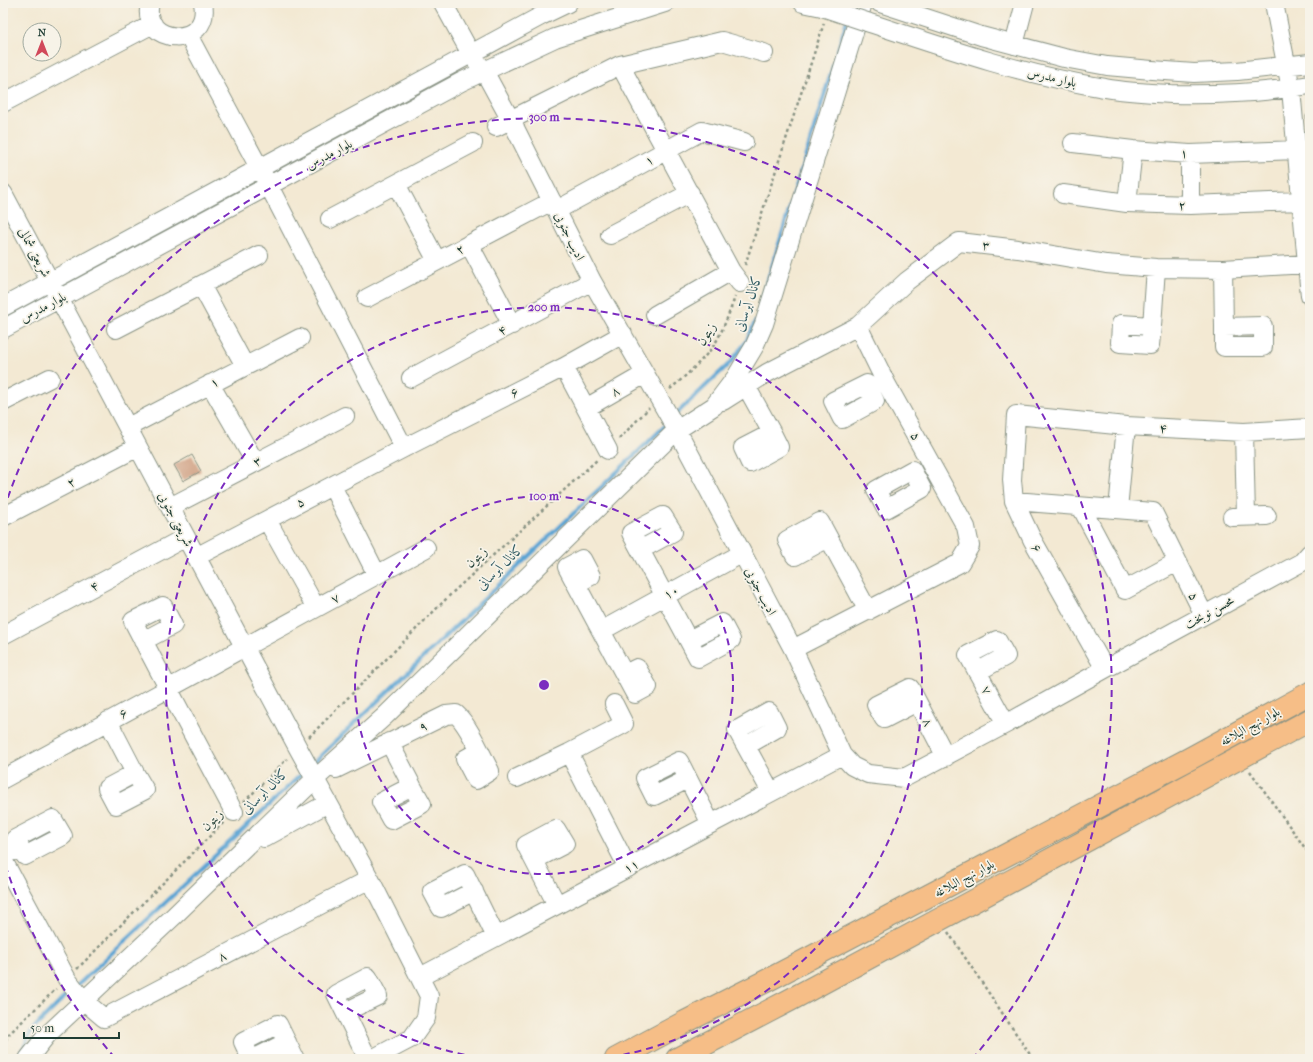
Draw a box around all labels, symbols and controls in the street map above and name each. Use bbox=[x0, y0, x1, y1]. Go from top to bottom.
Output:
north arrow bbox=[22, 22, 62, 62]
text: N bbox=[38, 26, 47, 39]
street label: بلوار مدرس bbox=[1026, 64, 1078, 91]
text: 300 m bbox=[529, 110, 560, 125]
street label: بلوار مدرس bbox=[303, 136, 355, 173]
street label: ۱ bbox=[1180, 145, 1188, 161]
street label: ۱ bbox=[642, 152, 656, 168]
street label: ۲ bbox=[1178, 197, 1186, 213]
street label: ادیب جنوبی bbox=[550, 209, 588, 264]
street label: شریعتی شمالی bbox=[14, 225, 54, 280]
street label: ۳ bbox=[981, 237, 991, 253]
street label: ۲ bbox=[453, 241, 467, 257]
water label: کانال آبرسانی bbox=[730, 272, 766, 334]
street label: بلوار مدرس bbox=[17, 289, 69, 326]
text: 200 m bbox=[528, 300, 561, 314]
street label: زیتون bbox=[693, 320, 720, 349]
street label: ۴ bbox=[495, 321, 509, 338]
street label: ۱ bbox=[207, 374, 221, 390]
street label: ۸ bbox=[608, 383, 622, 399]
street label: ۶ bbox=[507, 384, 521, 400]
street label: ۴ bbox=[1159, 420, 1168, 436]
street label: ۵ bbox=[908, 429, 924, 443]
street label: ۳ bbox=[250, 453, 264, 469]
street label: ۲ bbox=[64, 474, 78, 490]
street label: شریعتی جنوبی bbox=[154, 489, 197, 550]
text: 100 m bbox=[529, 489, 560, 503]
street label: ۵ bbox=[293, 494, 307, 510]
water label: کانال آبرسانی bbox=[473, 540, 527, 594]
street label: ۶ bbox=[1029, 541, 1045, 555]
street label: زیتون bbox=[462, 543, 491, 571]
street label: ادیب جنوبی bbox=[740, 564, 780, 619]
street label: ۴ bbox=[87, 577, 101, 594]
street label: ۱۰ bbox=[661, 582, 681, 602]
street label: ۵ bbox=[1186, 589, 1202, 603]
street label: ۷ bbox=[328, 590, 342, 606]
street label: محسن نوبخت bbox=[1182, 592, 1237, 633]
centre of rings bbox=[537, 678, 551, 692]
street label: ۷ bbox=[979, 683, 995, 697]
street label: بلوار نهج البلاغه bbox=[1218, 703, 1284, 752]
street label: ۶ bbox=[116, 705, 130, 721]
street label: ۸ bbox=[920, 715, 936, 729]
street label: ۹ bbox=[416, 718, 430, 734]
water label: کانال آبرسانی bbox=[238, 764, 292, 818]
street label: زیتون bbox=[198, 806, 227, 835]
street label: ۱۱ bbox=[621, 856, 641, 876]
street label: بلوار نهج البلاغه bbox=[931, 856, 999, 904]
street label: ۸ bbox=[215, 948, 229, 964]
scale bar bbox=[24, 1014, 119, 1040]
text: 50 m bbox=[30, 1021, 54, 1035]

